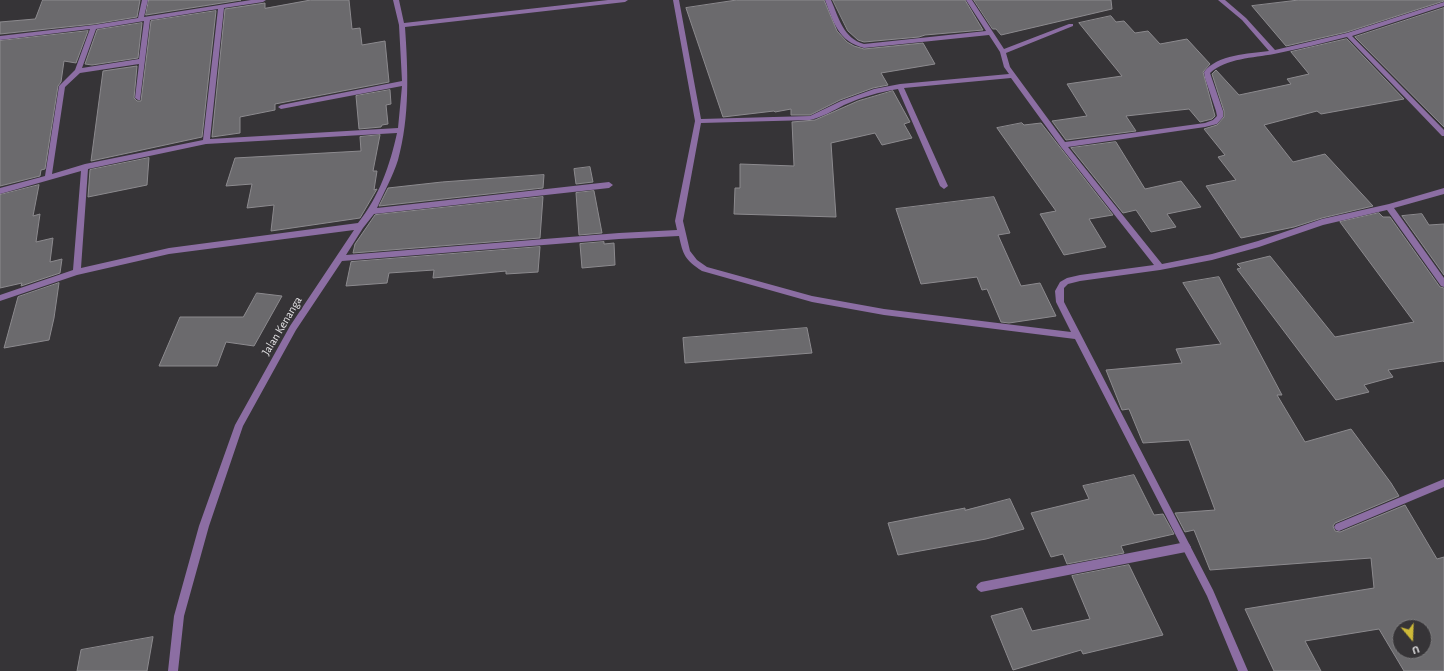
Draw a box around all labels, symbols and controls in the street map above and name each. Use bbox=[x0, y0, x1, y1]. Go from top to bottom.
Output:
street label: Jalan Kenanga bbox=[259, 294, 305, 358]
north arrow bbox=[1392, 619, 1432, 659]
text: U bbox=[1411, 644, 1421, 656]

